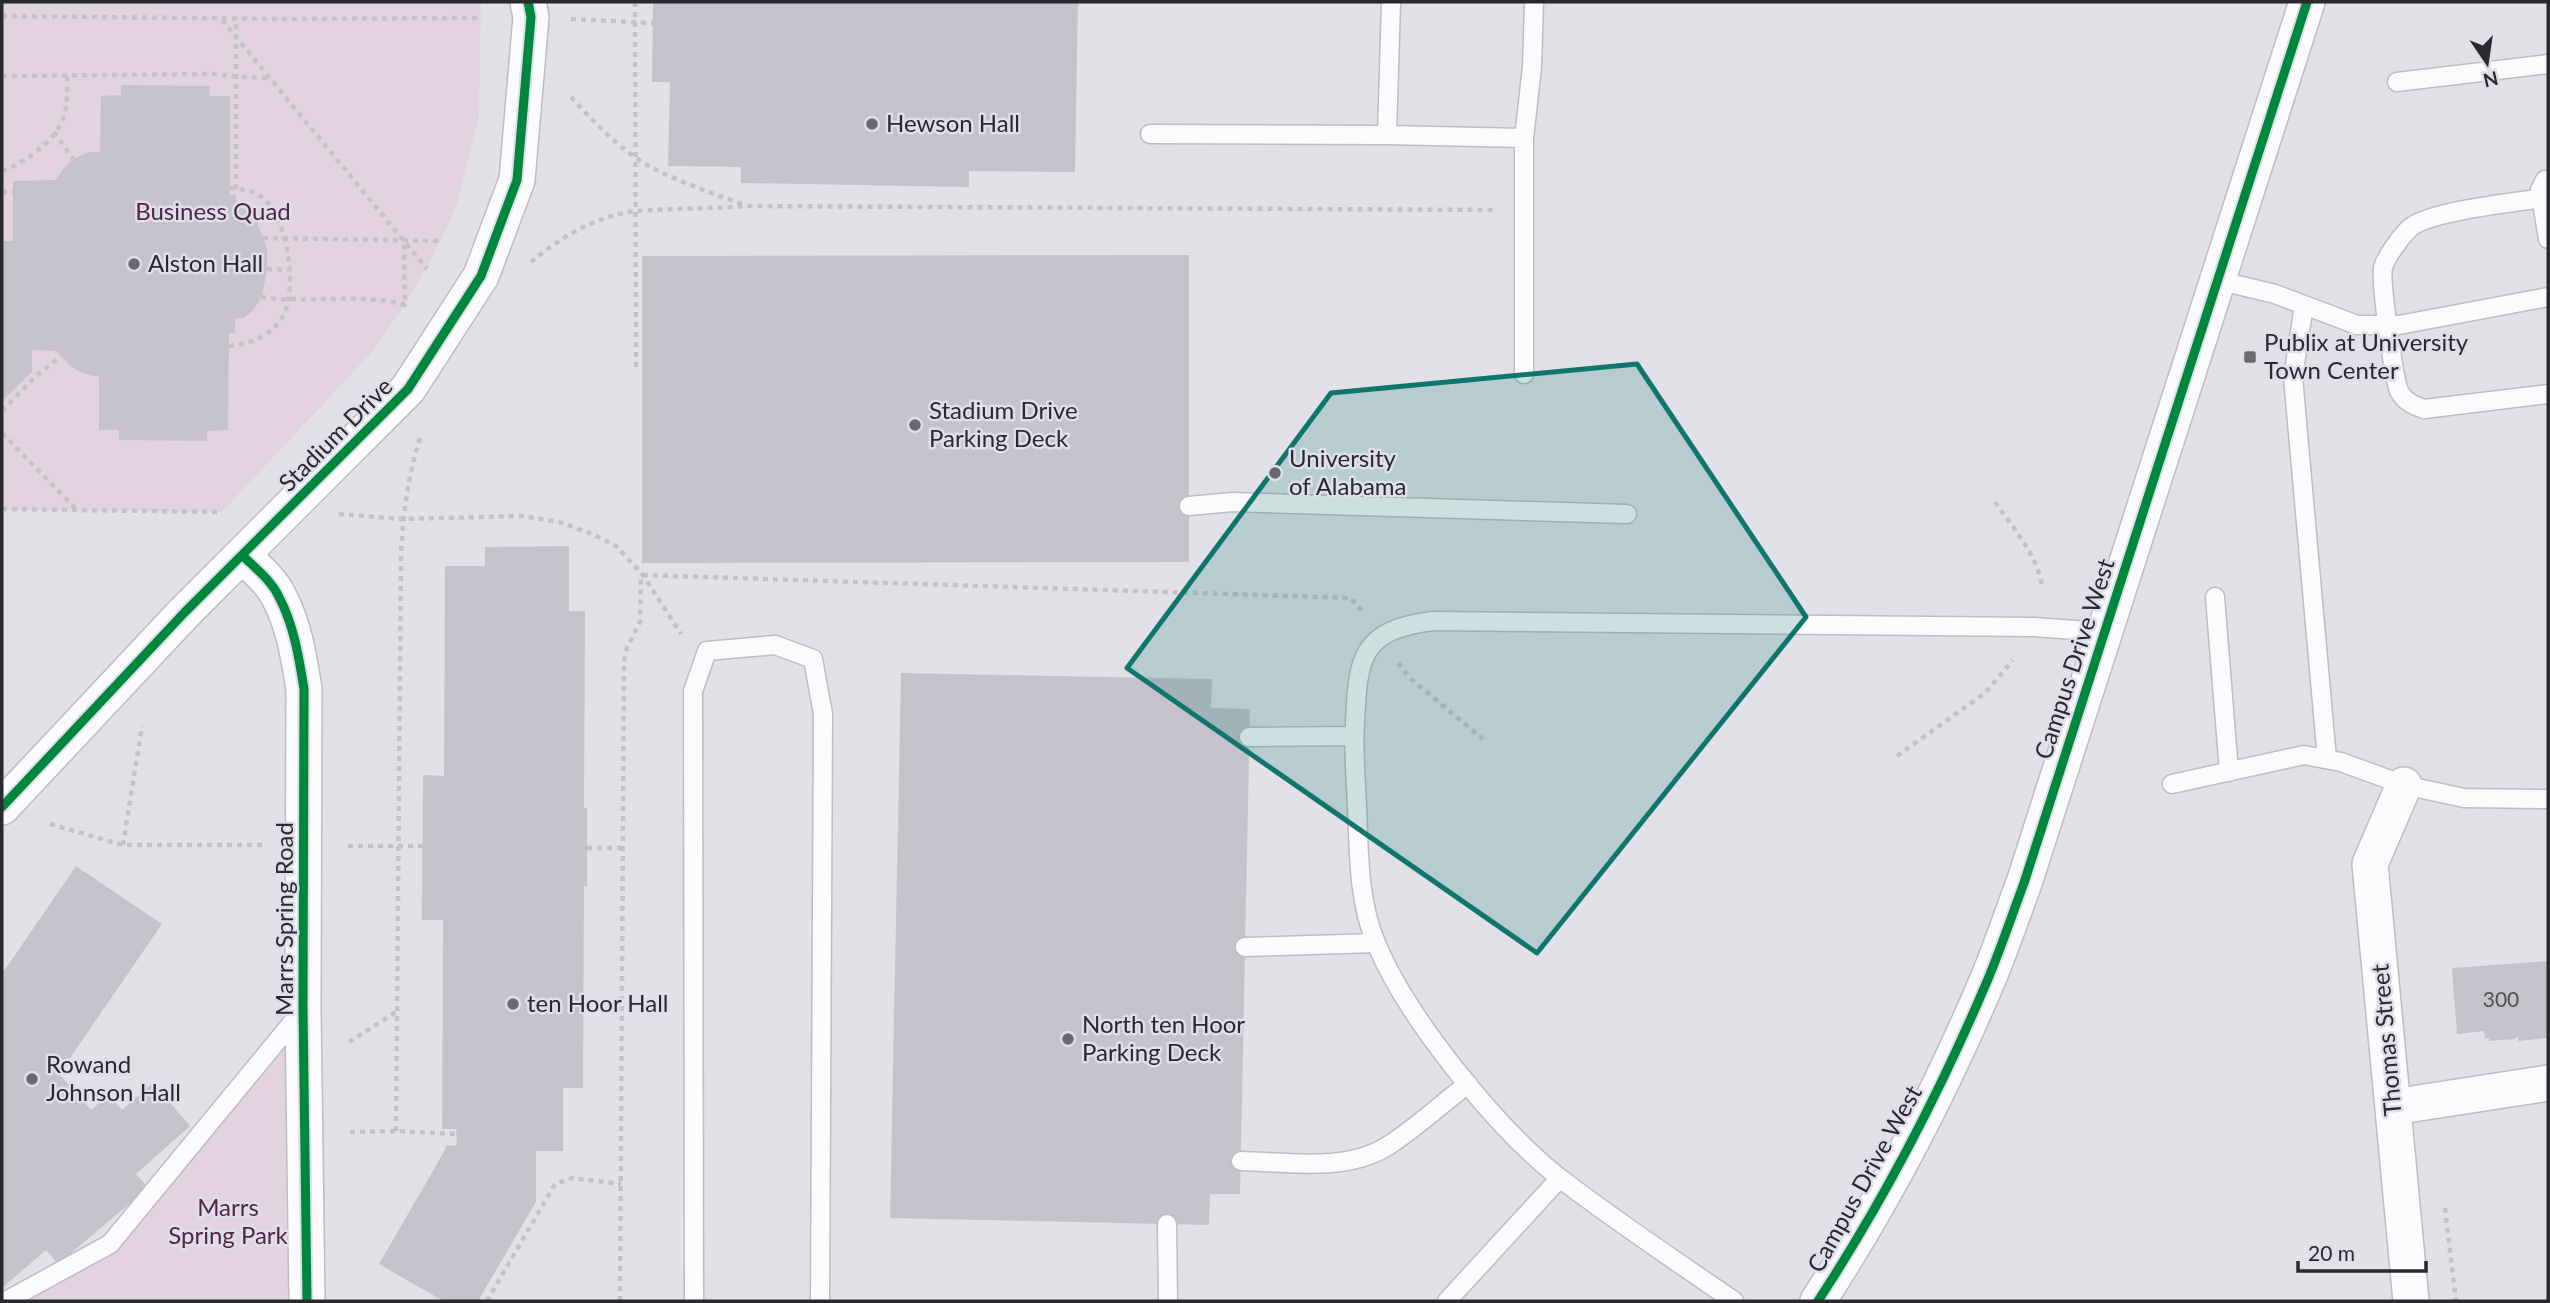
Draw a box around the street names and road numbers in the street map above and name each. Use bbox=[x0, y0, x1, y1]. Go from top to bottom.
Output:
street label: Stadium Drive bbox=[272, 371, 398, 497]
street label: Campus Drive West bbox=[2027, 554, 2120, 763]
street label: Marrs Spring Road bbox=[269, 822, 298, 1016]
street label: Thomas Street bbox=[2364, 963, 2407, 1117]
street label: Campus Drive West bbox=[1800, 1079, 1927, 1277]

